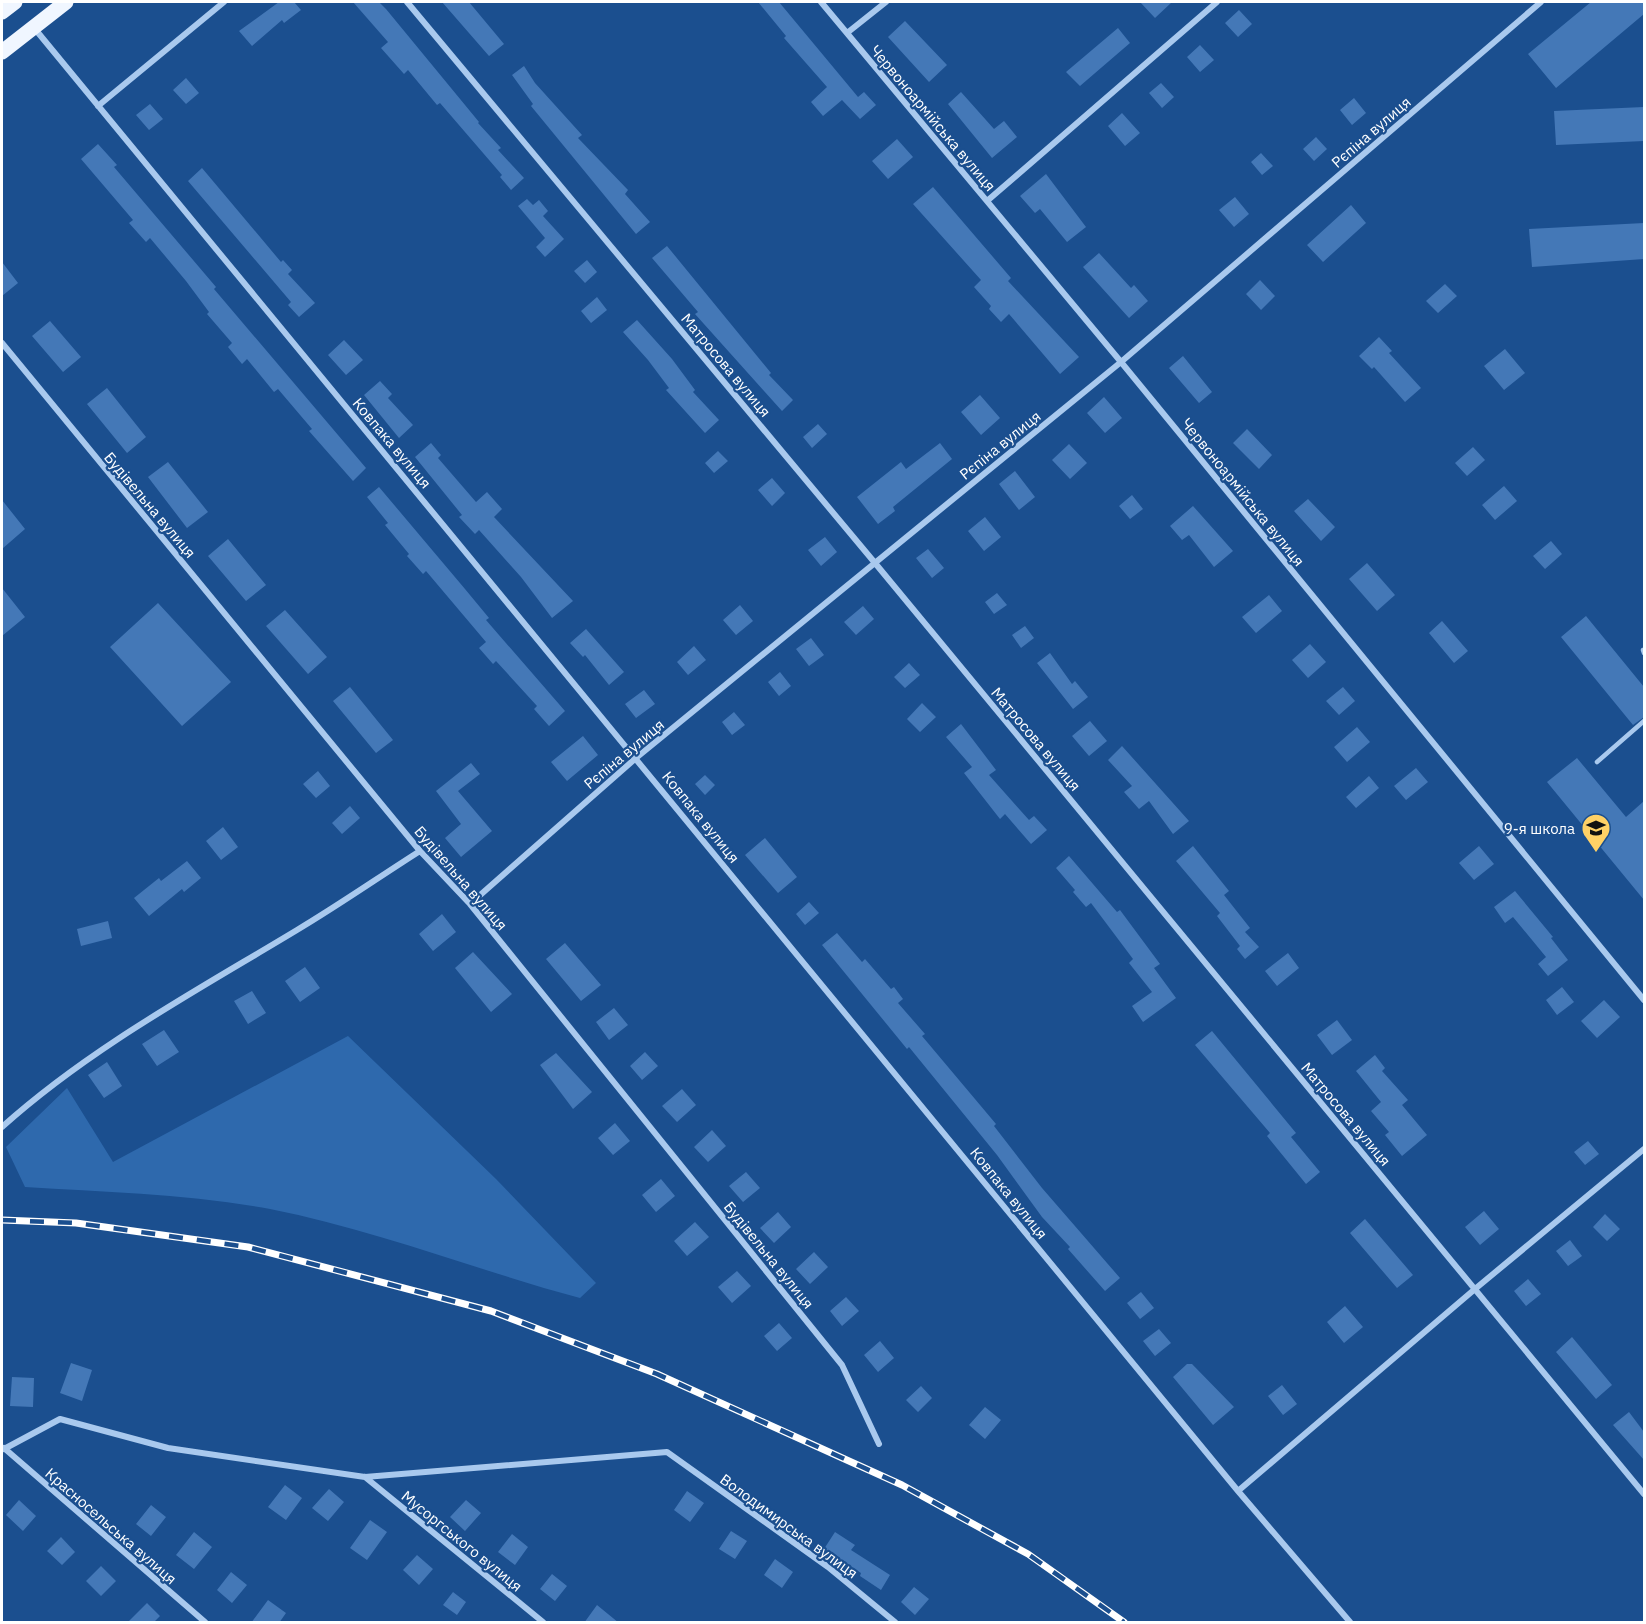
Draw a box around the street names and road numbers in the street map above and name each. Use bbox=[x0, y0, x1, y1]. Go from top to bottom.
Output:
street label: Червоноармійська вулиця bbox=[866, 41, 1000, 195]
street label: Рєпіна вулиця bbox=[1327, 92, 1415, 172]
street label: Матросова вулиця bbox=[677, 309, 775, 421]
street label: Ковпака вулиця bbox=[349, 394, 435, 492]
street label: Рєпіна вулиця bbox=[956, 406, 1044, 484]
street label: Червоноармійська вулиця bbox=[1177, 414, 1309, 570]
street label: Будівельна вулиця bbox=[100, 448, 200, 562]
street label: Матросова вулиця bbox=[987, 683, 1085, 795]
street label: Рєпіна вулиця bbox=[580, 715, 668, 793]
street label: Ковпака вулиця bbox=[658, 767, 744, 867]
street label: Будівельна вулиця bbox=[410, 822, 512, 934]
street label: Матросова вулиця bbox=[1297, 1058, 1395, 1170]
street label: Ковпака вулиця bbox=[966, 1143, 1052, 1243]
street label: Будівельна вулиця bbox=[720, 1198, 818, 1312]
street label: Красносельська вулиця bbox=[41, 1464, 181, 1588]
street label: Володимирська вулиця bbox=[716, 1470, 862, 1582]
street label: Мусоргського вулиця bbox=[398, 1486, 526, 1596]

